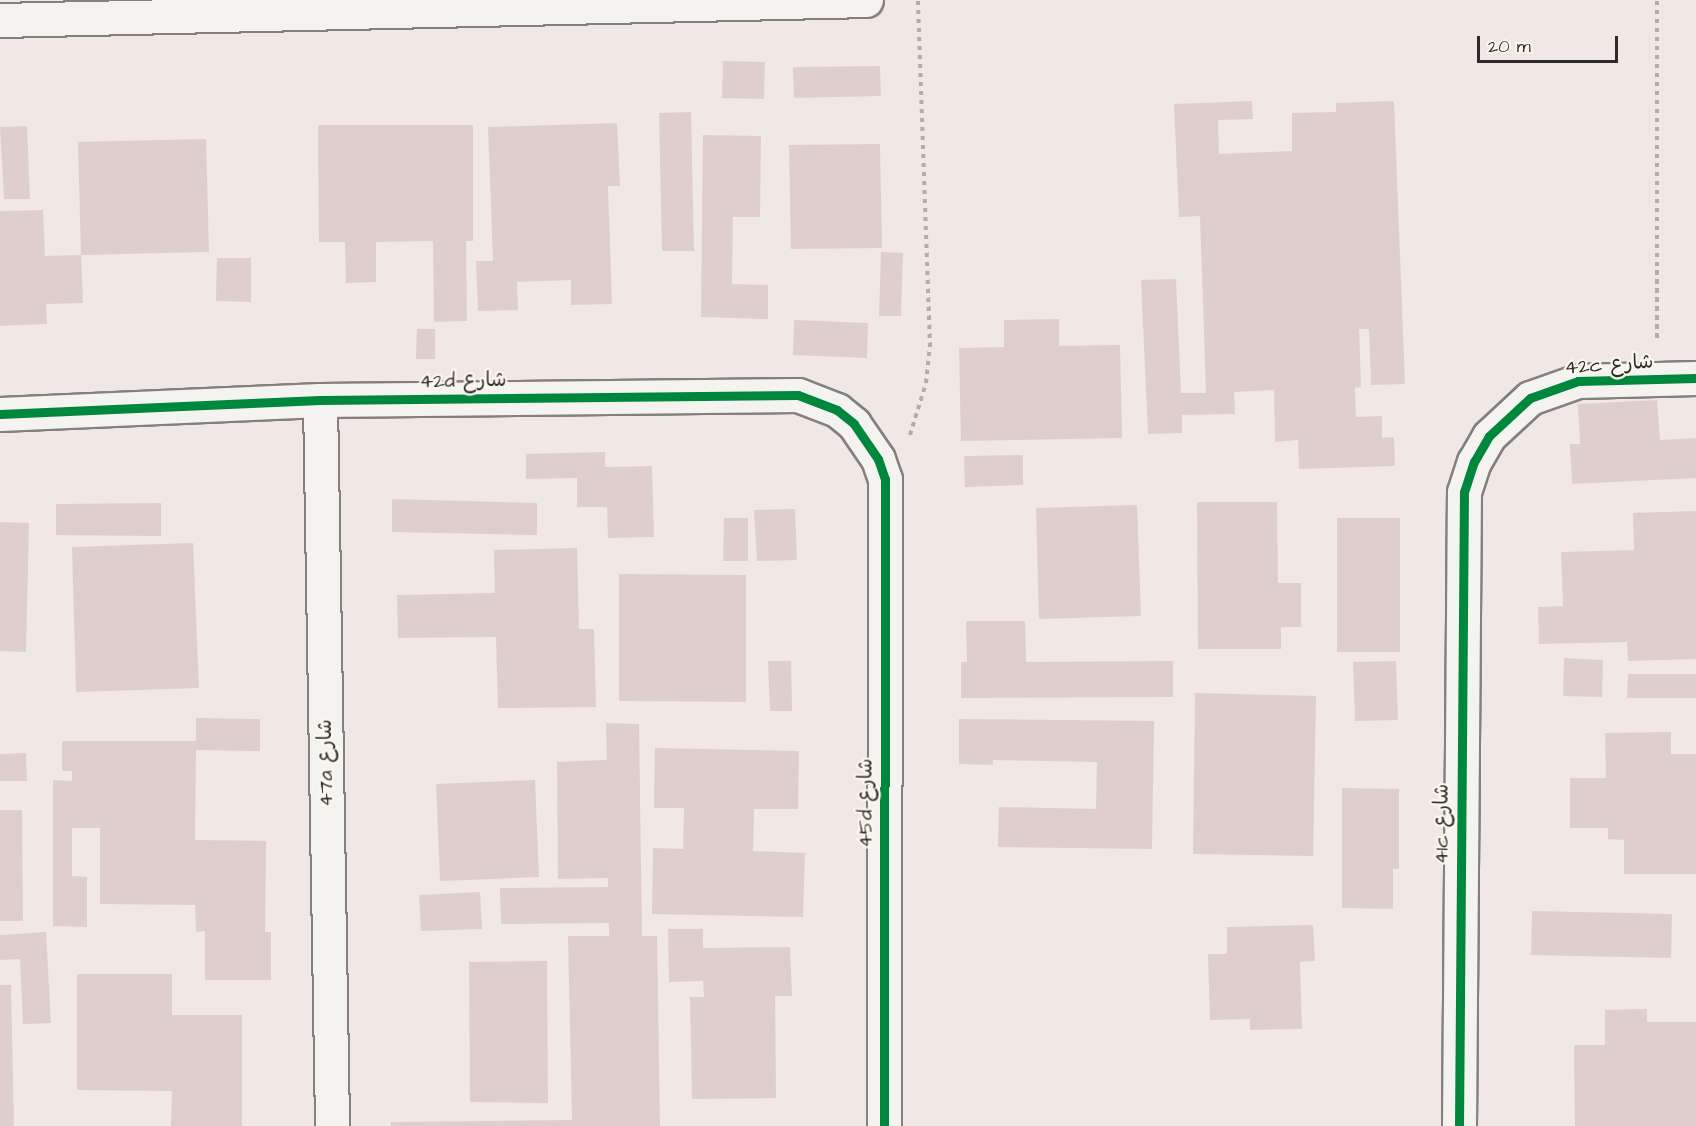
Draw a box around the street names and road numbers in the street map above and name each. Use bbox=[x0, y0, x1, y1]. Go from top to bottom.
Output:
street label: 42c شارع bbox=[1564, 350, 1654, 380]
street label: 42d شارع bbox=[419, 368, 507, 394]
street label: 47a شارع bbox=[313, 719, 339, 807]
street label: 45d شارع bbox=[854, 758, 878, 848]
street label: 41c شارع bbox=[1430, 784, 1454, 864]

